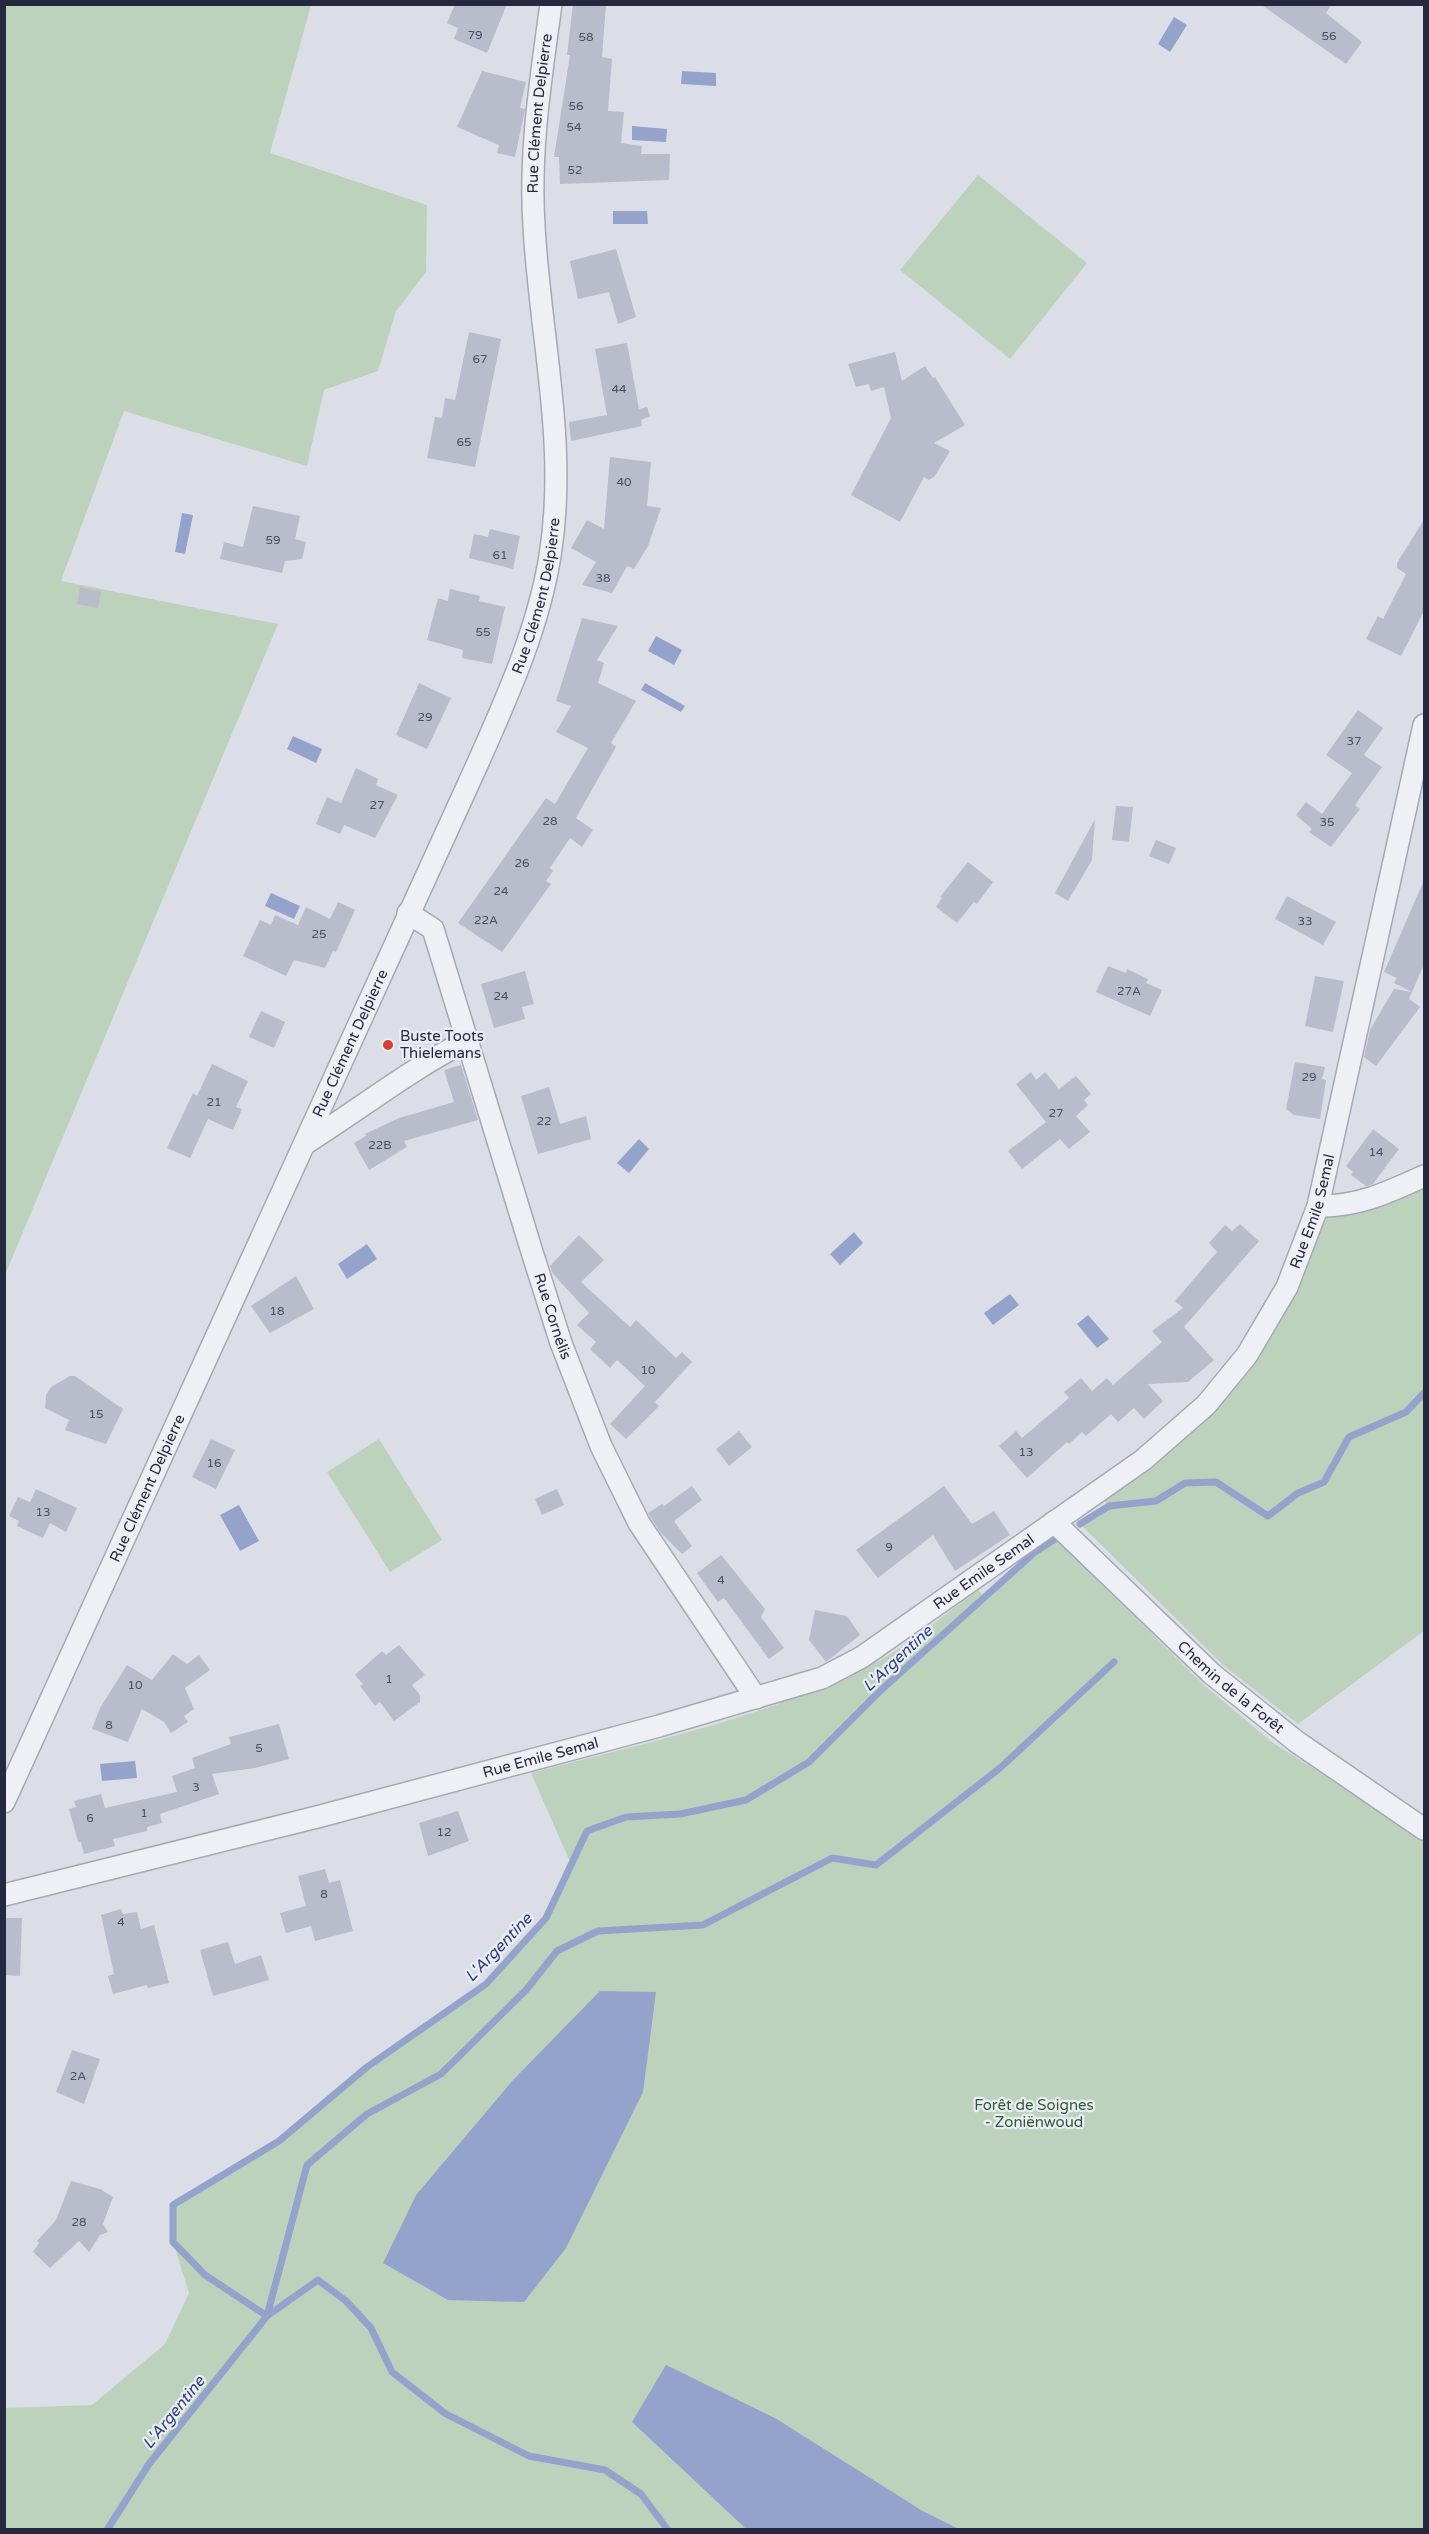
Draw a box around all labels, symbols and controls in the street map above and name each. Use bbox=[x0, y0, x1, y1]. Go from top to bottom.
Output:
house number: 79 bbox=[467, 28, 483, 42]
house number: 56 bbox=[1321, 29, 1337, 43]
house number: 58 bbox=[578, 30, 594, 44]
street label: Rue Clément Delpierre bbox=[524, 32, 556, 194]
house number: 56 bbox=[568, 99, 584, 113]
house number: 54 bbox=[566, 120, 582, 134]
house number: 52 bbox=[567, 163, 583, 177]
house number: 67 bbox=[472, 352, 488, 366]
house number: 44 bbox=[611, 382, 627, 396]
house number: 65 bbox=[456, 435, 472, 449]
house number: 40 bbox=[616, 475, 632, 489]
street label: Rue Clément Delpierre bbox=[508, 517, 563, 676]
house number: 59 bbox=[265, 533, 281, 547]
house number: 61 bbox=[492, 548, 508, 562]
house number: 38 bbox=[595, 571, 611, 585]
house number: 55 bbox=[475, 625, 491, 639]
house number: 29 bbox=[417, 710, 433, 724]
house number: 37 bbox=[1346, 734, 1362, 748]
house number: 27 bbox=[369, 798, 385, 812]
house number: 28 bbox=[542, 814, 558, 828]
house number: 35 bbox=[1319, 815, 1335, 829]
house number: 26 bbox=[514, 856, 530, 870]
house number: 24 bbox=[493, 884, 509, 898]
house number: 22A bbox=[474, 913, 498, 927]
house number: 33 bbox=[1297, 914, 1313, 928]
house number: 25 bbox=[311, 927, 327, 941]
street label: Rue Clément Delpierre bbox=[309, 966, 392, 1120]
house number: 27A bbox=[1117, 984, 1141, 998]
house number: 24 bbox=[493, 989, 509, 1003]
place label: Buste Toots Thielemans bbox=[400, 1027, 484, 1062]
marker: Buste Toots Thielemans bbox=[381, 1038, 395, 1052]
house number: 29 bbox=[1301, 1070, 1317, 1084]
house number: 21 bbox=[206, 1095, 222, 1109]
house number: 27 bbox=[1048, 1106, 1064, 1120]
house number: 22 bbox=[536, 1114, 552, 1128]
house number: 22B bbox=[368, 1138, 392, 1152]
house number: 14 bbox=[1368, 1145, 1384, 1159]
street label: Rue Emile Semal bbox=[1286, 1152, 1338, 1271]
street label: Rue Cornélis bbox=[530, 1271, 575, 1362]
house number: 18 bbox=[269, 1304, 285, 1318]
house number: 10 bbox=[640, 1363, 656, 1377]
house number: 15 bbox=[88, 1407, 104, 1421]
street label: Rue Clément Delpierre bbox=[106, 1411, 189, 1565]
house number: 13 bbox=[1018, 1445, 1034, 1459]
house number: 16 bbox=[206, 1456, 222, 1470]
house number: 13 bbox=[35, 1505, 51, 1519]
street label: Rue Emile Semal bbox=[930, 1530, 1037, 1613]
house number: 9 bbox=[885, 1540, 893, 1554]
house number: 4 bbox=[717, 1573, 725, 1587]
water label: L'Argentine bbox=[859, 1621, 937, 1696]
street label: Chemin de la Forêt bbox=[1174, 1637, 1288, 1737]
house number: 1 bbox=[385, 1672, 393, 1686]
house number: 10 bbox=[127, 1678, 143, 1692]
house number: 8 bbox=[105, 1718, 113, 1732]
street label: Rue Emile Semal bbox=[481, 1733, 601, 1782]
house number: 5 bbox=[255, 1741, 263, 1755]
house number: 3 bbox=[192, 1780, 200, 1794]
house number: 1 bbox=[140, 1806, 148, 1820]
house number: 6 bbox=[86, 1811, 94, 1825]
house number: 12 bbox=[436, 1825, 452, 1839]
house number: 8 bbox=[320, 1887, 328, 1901]
water label: L'Argentine bbox=[461, 1908, 537, 1986]
house number: 4 bbox=[117, 1915, 125, 1929]
house number: 2A bbox=[70, 2069, 86, 2083]
park label: Forêt de Soignes - Zoniënwoud bbox=[974, 2096, 1094, 2131]
house number: 28 bbox=[71, 2215, 87, 2229]
water label: L'Argentine bbox=[138, 2371, 210, 2453]

